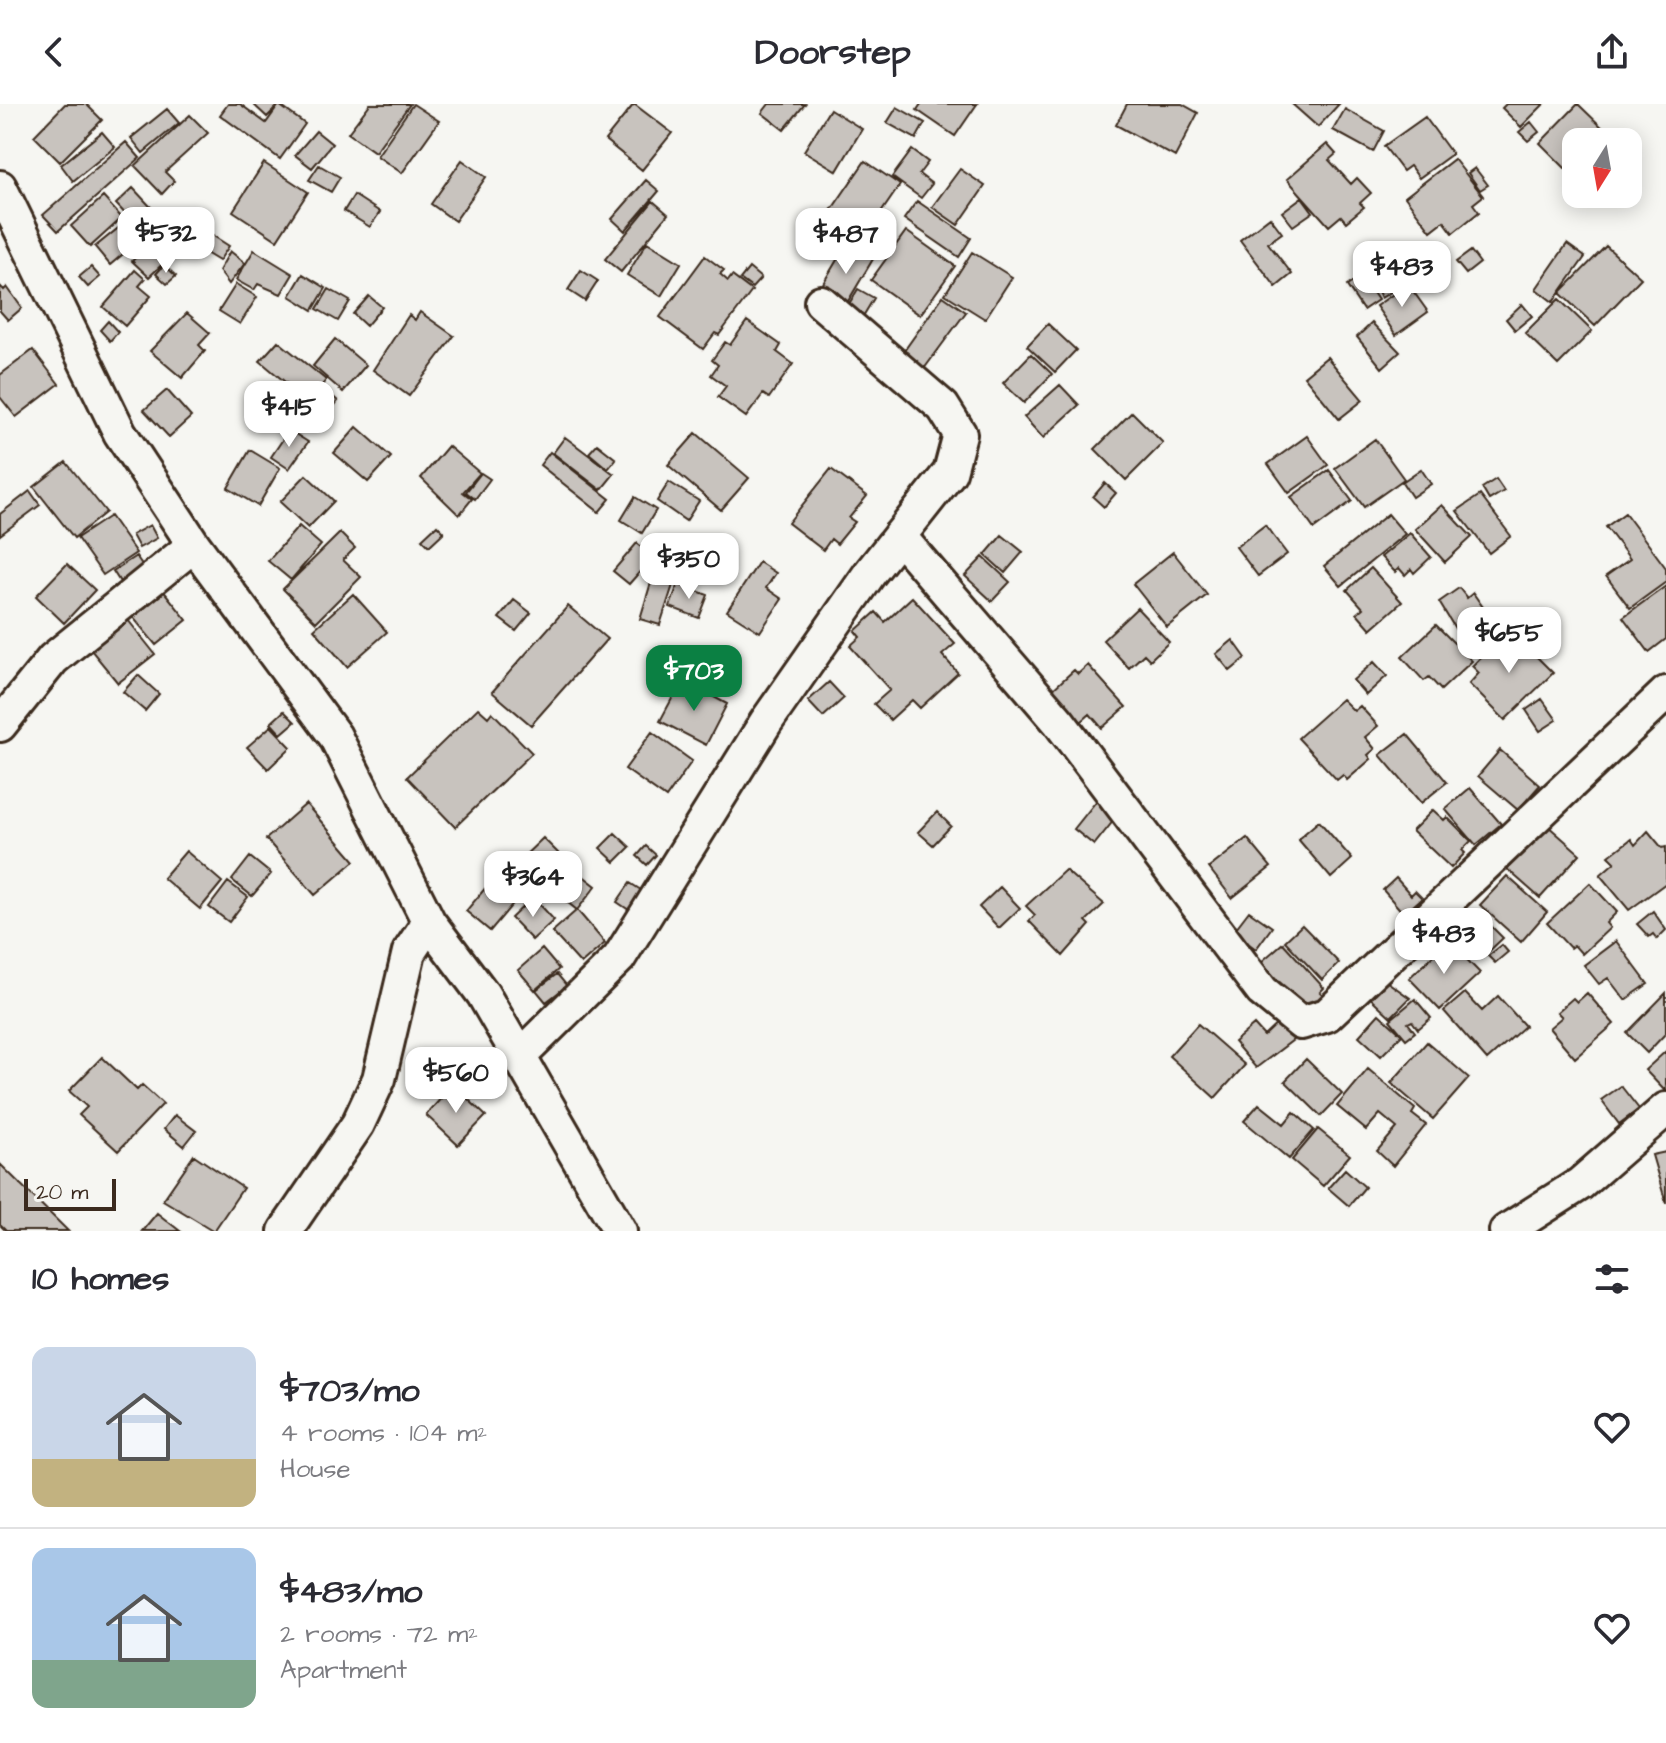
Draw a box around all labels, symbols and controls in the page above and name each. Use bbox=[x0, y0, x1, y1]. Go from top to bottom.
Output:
text: Doorstep bbox=[755, 27, 911, 78]
icon: back bbox=[32, 30, 76, 74]
icon: share bbox=[1590, 30, 1634, 74]
north arrow bbox=[1562, 128, 1642, 208]
map controls bbox=[1562, 128, 1642, 208]
pin: $532 bbox=[119, 207, 213, 275]
pin: $487 bbox=[799, 208, 893, 276]
text: $532 bbox=[136, 215, 197, 251]
text: $487 bbox=[813, 216, 879, 252]
pin: $483 bbox=[1355, 241, 1449, 309]
text: $483 bbox=[1371, 249, 1433, 285]
pin: $415 bbox=[242, 381, 336, 449]
text: $415 bbox=[262, 389, 316, 425]
pin: $350 bbox=[642, 533, 736, 601]
text: $350 bbox=[658, 541, 720, 577]
pin: $655 bbox=[1462, 607, 1556, 675]
text: $655 bbox=[1475, 615, 1543, 651]
pin: $703 bbox=[647, 645, 741, 713]
text: $703 bbox=[664, 653, 724, 689]
pin: $364 bbox=[486, 851, 580, 919]
text: $364 bbox=[502, 859, 564, 895]
pin: $483 bbox=[1397, 908, 1491, 976]
text: $483 bbox=[1413, 916, 1475, 952]
pin: $560 bbox=[409, 1047, 503, 1115]
text: $560 bbox=[423, 1055, 489, 1091]
scale bar bbox=[24, 1175, 116, 1211]
text: 20 m bbox=[36, 1177, 88, 1208]
text: 10 homes bbox=[32, 1255, 169, 1303]
icon: filters bbox=[1590, 1257, 1634, 1301]
text: $703/mo bbox=[280, 1367, 420, 1415]
icon: home bbox=[96, 1379, 192, 1475]
icon: heart bbox=[1590, 1405, 1634, 1449]
text: 4 rooms · 104 m² bbox=[280, 1415, 487, 1451]
text: House bbox=[280, 1451, 351, 1487]
text: $483/mo bbox=[280, 1568, 422, 1616]
icon: home bbox=[96, 1580, 192, 1676]
icon: heart bbox=[1590, 1606, 1634, 1650]
text: 2 rooms · 72 m² bbox=[280, 1616, 478, 1652]
text: Apartment bbox=[280, 1652, 407, 1688]

